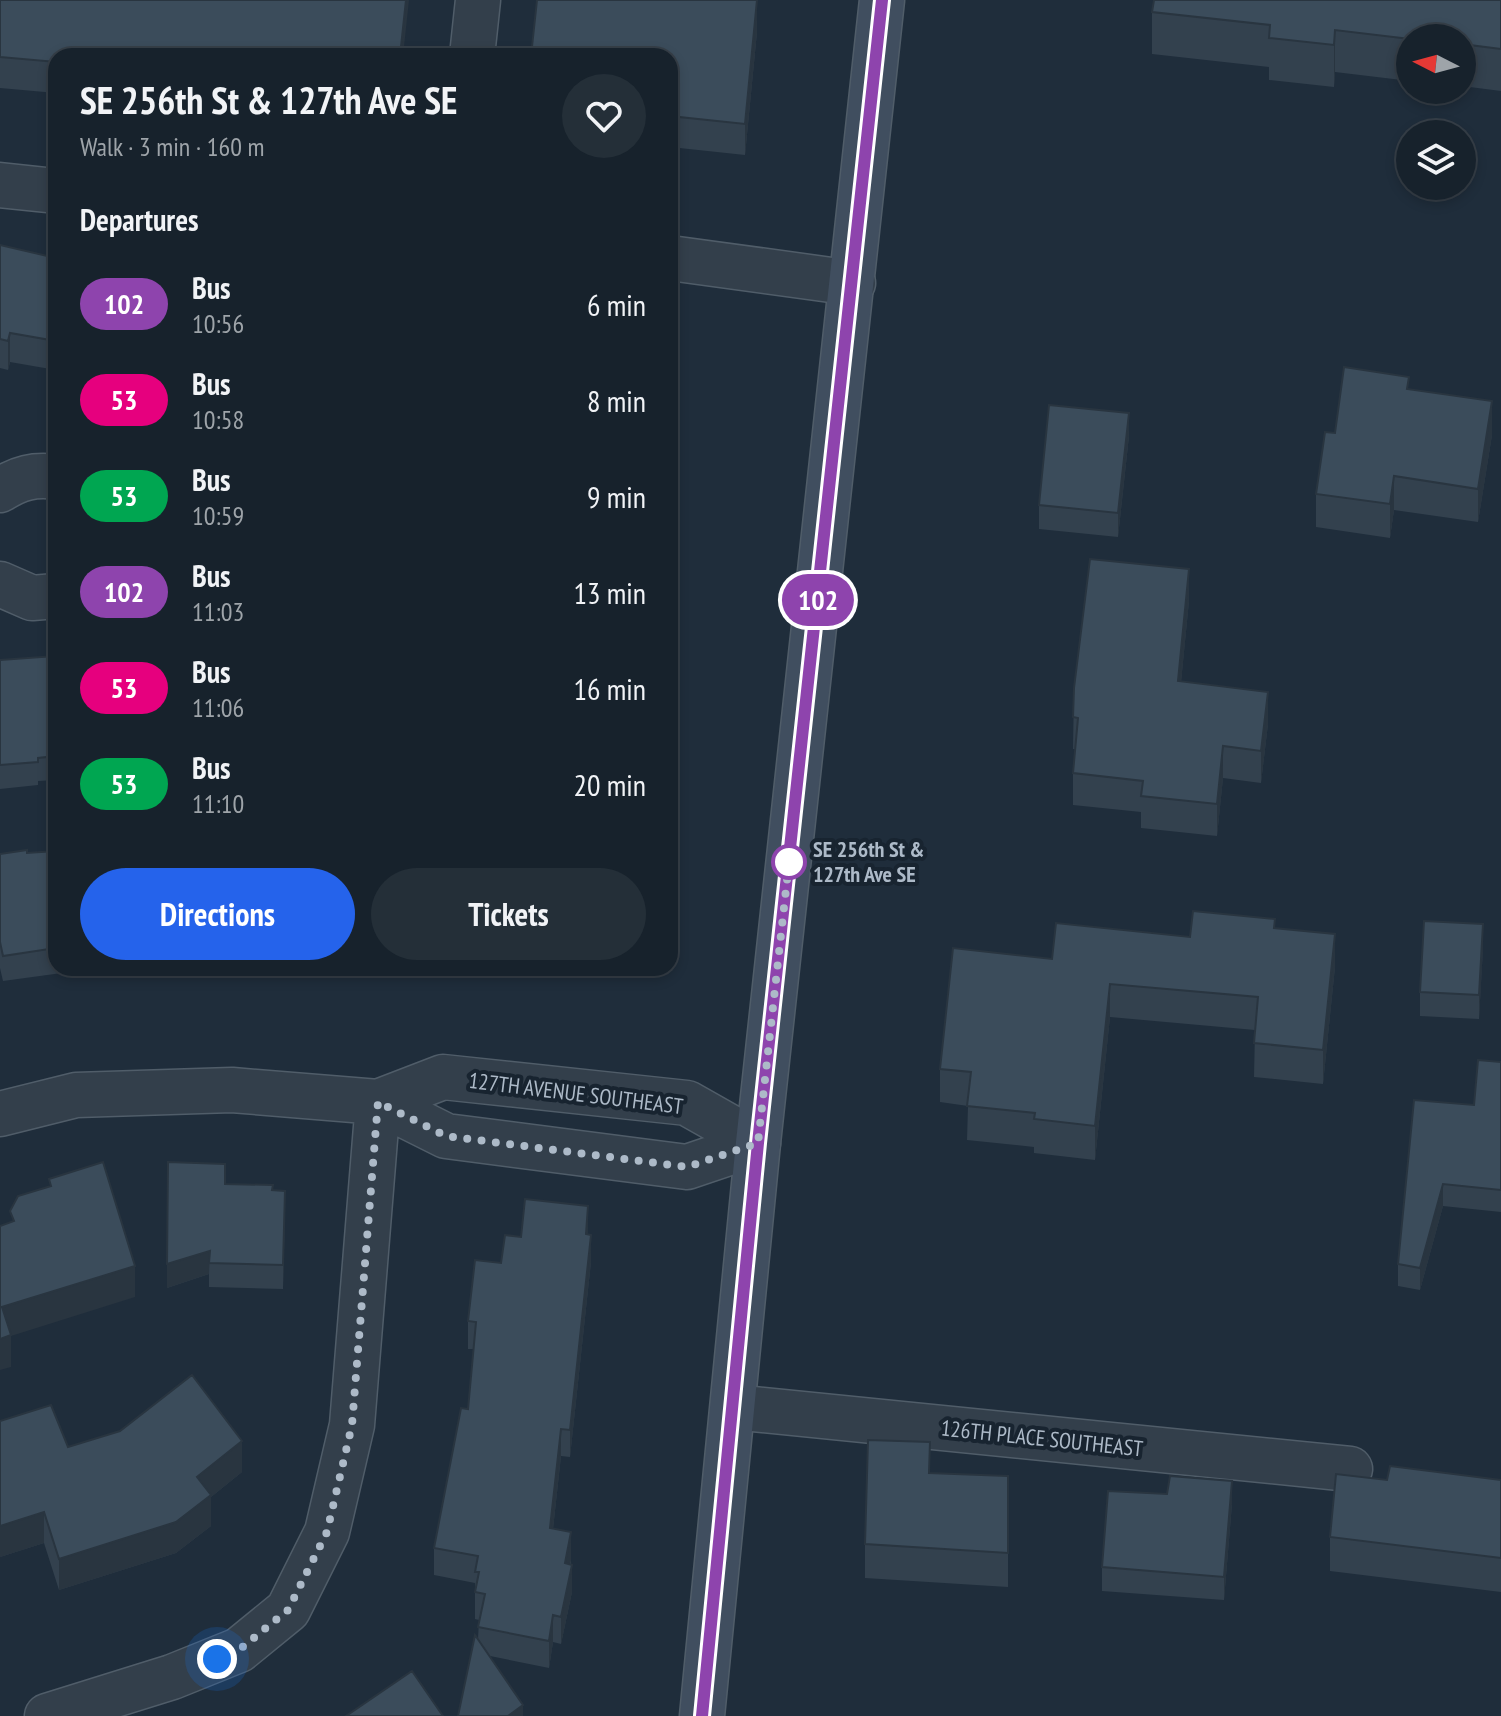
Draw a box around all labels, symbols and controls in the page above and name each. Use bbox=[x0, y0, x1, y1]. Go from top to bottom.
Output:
north arrow bbox=[1396, 24, 1476, 104]
map controls bbox=[1396, 24, 1476, 200]
button: heart bbox=[562, 74, 646, 158]
text: SE 256th St & 127th Ave SE bbox=[80, 75, 457, 124]
button: layers bbox=[1396, 120, 1476, 200]
text: Walk · 3 min · 160 m bbox=[80, 130, 264, 163]
text: Departures bbox=[80, 200, 198, 239]
text: Bus bbox=[192, 268, 231, 307]
text: 102 bbox=[104, 285, 144, 322]
text: 6 min bbox=[587, 285, 646, 324]
text: 10:56 bbox=[192, 307, 244, 340]
text: Bus bbox=[192, 364, 231, 403]
text: 53 bbox=[111, 381, 137, 418]
text: 8 min bbox=[587, 381, 646, 420]
text: 10:58 bbox=[192, 403, 244, 436]
text: Bus bbox=[192, 460, 231, 499]
text: 53 bbox=[111, 477, 137, 514]
text: 9 min bbox=[587, 477, 646, 516]
text: 10:59 bbox=[192, 499, 244, 532]
text: Bus bbox=[192, 556, 231, 595]
text: 102 bbox=[104, 573, 144, 610]
text: 13 min bbox=[573, 573, 646, 612]
line badge: 102 bbox=[772, 574, 864, 626]
text: 102 bbox=[798, 581, 838, 618]
text: 11:03 bbox=[192, 595, 244, 628]
text: Bus bbox=[192, 652, 231, 691]
text: 53 bbox=[111, 669, 137, 706]
text: 16 min bbox=[573, 669, 646, 708]
text: 11:06 bbox=[192, 691, 244, 724]
text: Bus bbox=[192, 748, 231, 787]
text: 53 bbox=[111, 765, 137, 802]
text: 20 min bbox=[573, 765, 646, 804]
text: 11:10 bbox=[192, 787, 244, 820]
place label: SE 256th St & 127th Ave SE bbox=[813, 835, 924, 888]
marker: SE 256th St & 127th Ave SE bbox=[772, 845, 806, 879]
button: Directions bbox=[80, 868, 355, 960]
button: Tickets bbox=[371, 868, 646, 960]
street label: 127TH AVENUE SOUTHEAST bbox=[467, 1066, 685, 1120]
street label: 126TH PLACE SOUTHEAST bbox=[940, 1413, 1145, 1463]
your location bbox=[197, 1639, 237, 1679]

